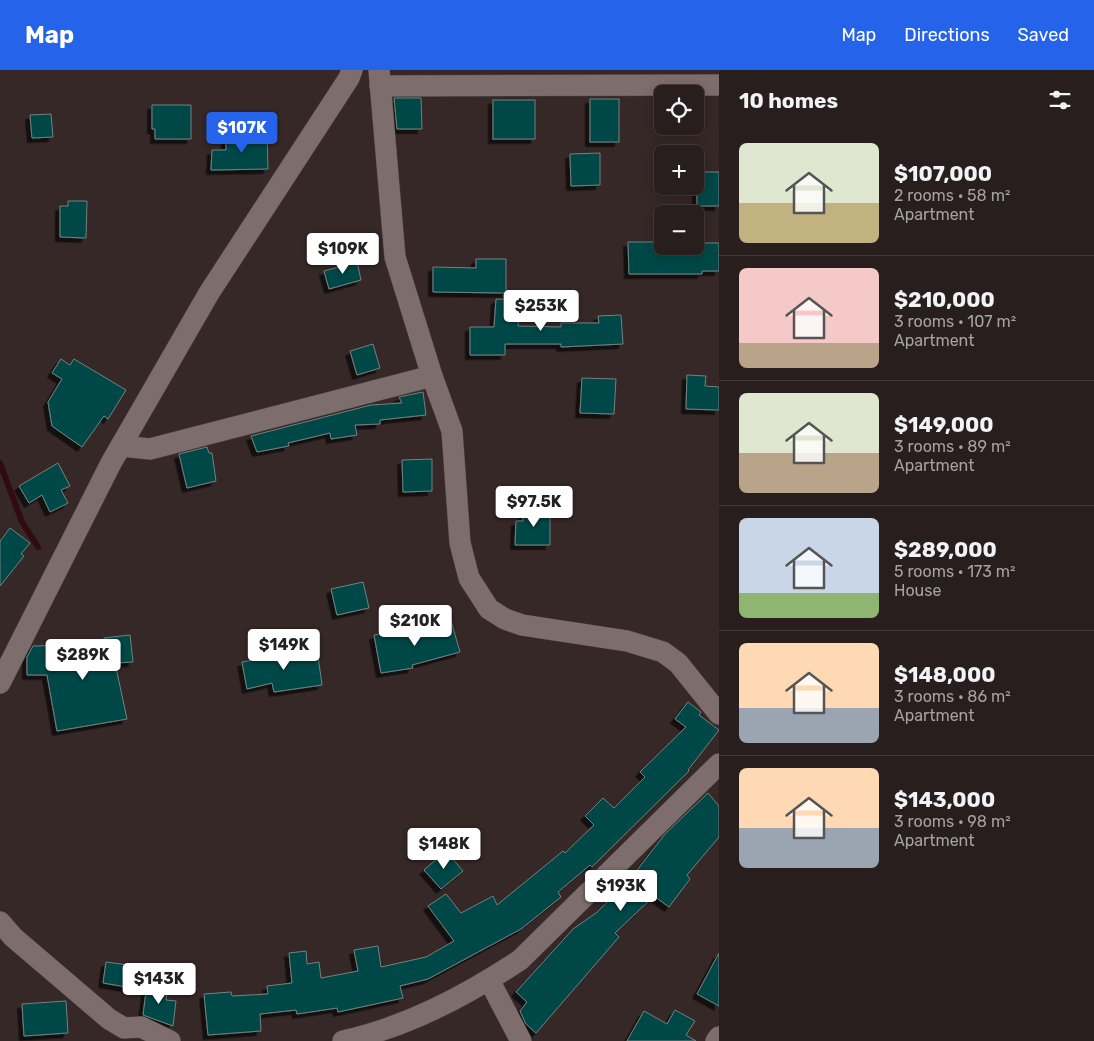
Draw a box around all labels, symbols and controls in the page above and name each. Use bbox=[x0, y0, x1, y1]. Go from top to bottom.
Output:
text: Map bbox=[25, 21, 74, 49]
text: Map bbox=[841, 24, 876, 46]
text: Directions bbox=[904, 24, 990, 46]
text: Saved bbox=[1018, 24, 1069, 46]
map controls bbox=[654, 85, 704, 255]
button: locate bbox=[654, 85, 704, 135]
icon: filters bbox=[1046, 86, 1074, 114]
text: 10 homes bbox=[739, 88, 838, 113]
pin: $107K bbox=[207, 112, 277, 154]
text: $107K bbox=[217, 118, 267, 137]
button: + bbox=[654, 145, 704, 195]
text: $107,000 bbox=[894, 161, 992, 186]
icon: home bbox=[779, 163, 839, 223]
text: 2 rooms · 58 m² bbox=[894, 186, 1010, 205]
button: − bbox=[654, 205, 704, 255]
text: Apartment bbox=[894, 205, 974, 224]
pin: $109K bbox=[308, 232, 378, 275]
text: $109K bbox=[318, 239, 368, 258]
text: $210,000 bbox=[894, 287, 995, 312]
icon: home bbox=[779, 288, 839, 348]
pin: $253K bbox=[506, 290, 576, 332]
text: $253K bbox=[515, 296, 567, 315]
text: 3 rooms · 107 m² bbox=[894, 312, 1016, 331]
text: Apartment bbox=[894, 331, 974, 350]
text: $149,000 bbox=[894, 412, 994, 437]
icon: home bbox=[779, 413, 839, 473]
text: 3 rooms · 89 m² bbox=[894, 437, 1011, 456]
text: Apartment bbox=[894, 456, 974, 475]
pin: $97.5K bbox=[493, 486, 575, 528]
text: $97.5K bbox=[507, 492, 561, 511]
text: $289,000 bbox=[894, 537, 997, 562]
icon: home bbox=[779, 538, 839, 598]
text: 5 rooms · 173 m² bbox=[894, 562, 1016, 581]
text: House bbox=[894, 581, 941, 600]
pin: $210K bbox=[380, 604, 450, 647]
text: $210K bbox=[390, 611, 440, 630]
pin: $149K bbox=[249, 628, 319, 671]
text: $149K bbox=[259, 635, 309, 654]
pin: $289K bbox=[48, 638, 118, 681]
text: $289K bbox=[57, 645, 109, 664]
text: $148,000 bbox=[894, 662, 995, 687]
icon: home bbox=[779, 663, 839, 723]
text: 3 rooms · 86 m² bbox=[894, 687, 1011, 706]
text: Apartment bbox=[894, 706, 974, 725]
text: $143,000 bbox=[894, 787, 995, 812]
icon: home bbox=[779, 788, 839, 848]
text: 3 rooms · 98 m² bbox=[894, 812, 1011, 831]
pin: $148K bbox=[409, 828, 479, 870]
text: Apartment bbox=[894, 831, 974, 850]
text: $148K bbox=[418, 834, 470, 853]
pin: $193K bbox=[586, 870, 656, 912]
text: $193K bbox=[596, 876, 646, 895]
pin: $143K bbox=[124, 962, 194, 1005]
text: $143K bbox=[134, 969, 184, 988]

